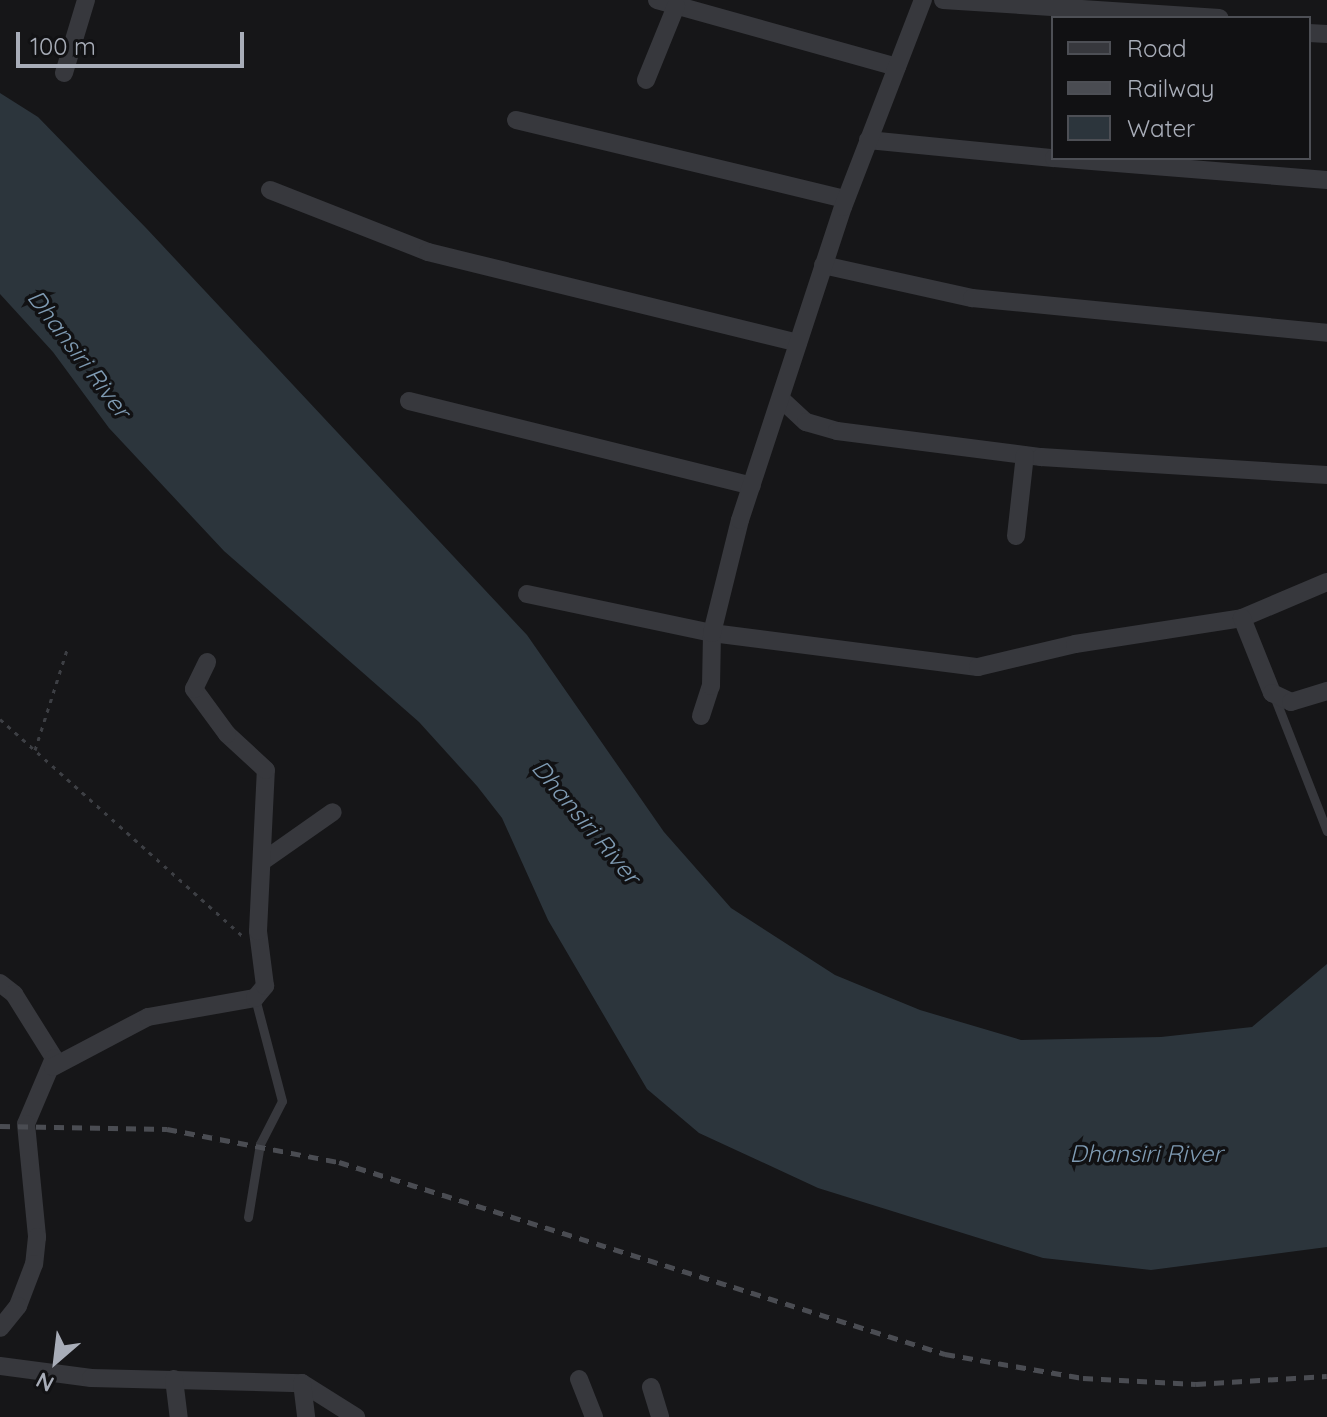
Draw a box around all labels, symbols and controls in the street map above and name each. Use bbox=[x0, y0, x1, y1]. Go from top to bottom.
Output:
scale bar bbox=[20, 16, 248, 66]
legend bbox=[1051, 16, 1311, 160]
text: 100 m bbox=[30, 31, 96, 61]
text: Road bbox=[1127, 33, 1187, 63]
text: Railway bbox=[1127, 73, 1214, 103]
text: Water bbox=[1127, 113, 1195, 143]
water label: Dhansiri River bbox=[21, 284, 137, 424]
water label: Dhansiri River bbox=[526, 754, 646, 890]
water label: Dhansiri River bbox=[1069, 1140, 1223, 1168]
north arrow bbox=[16, 1321, 96, 1401]
text: N bbox=[31, 1366, 58, 1398]

